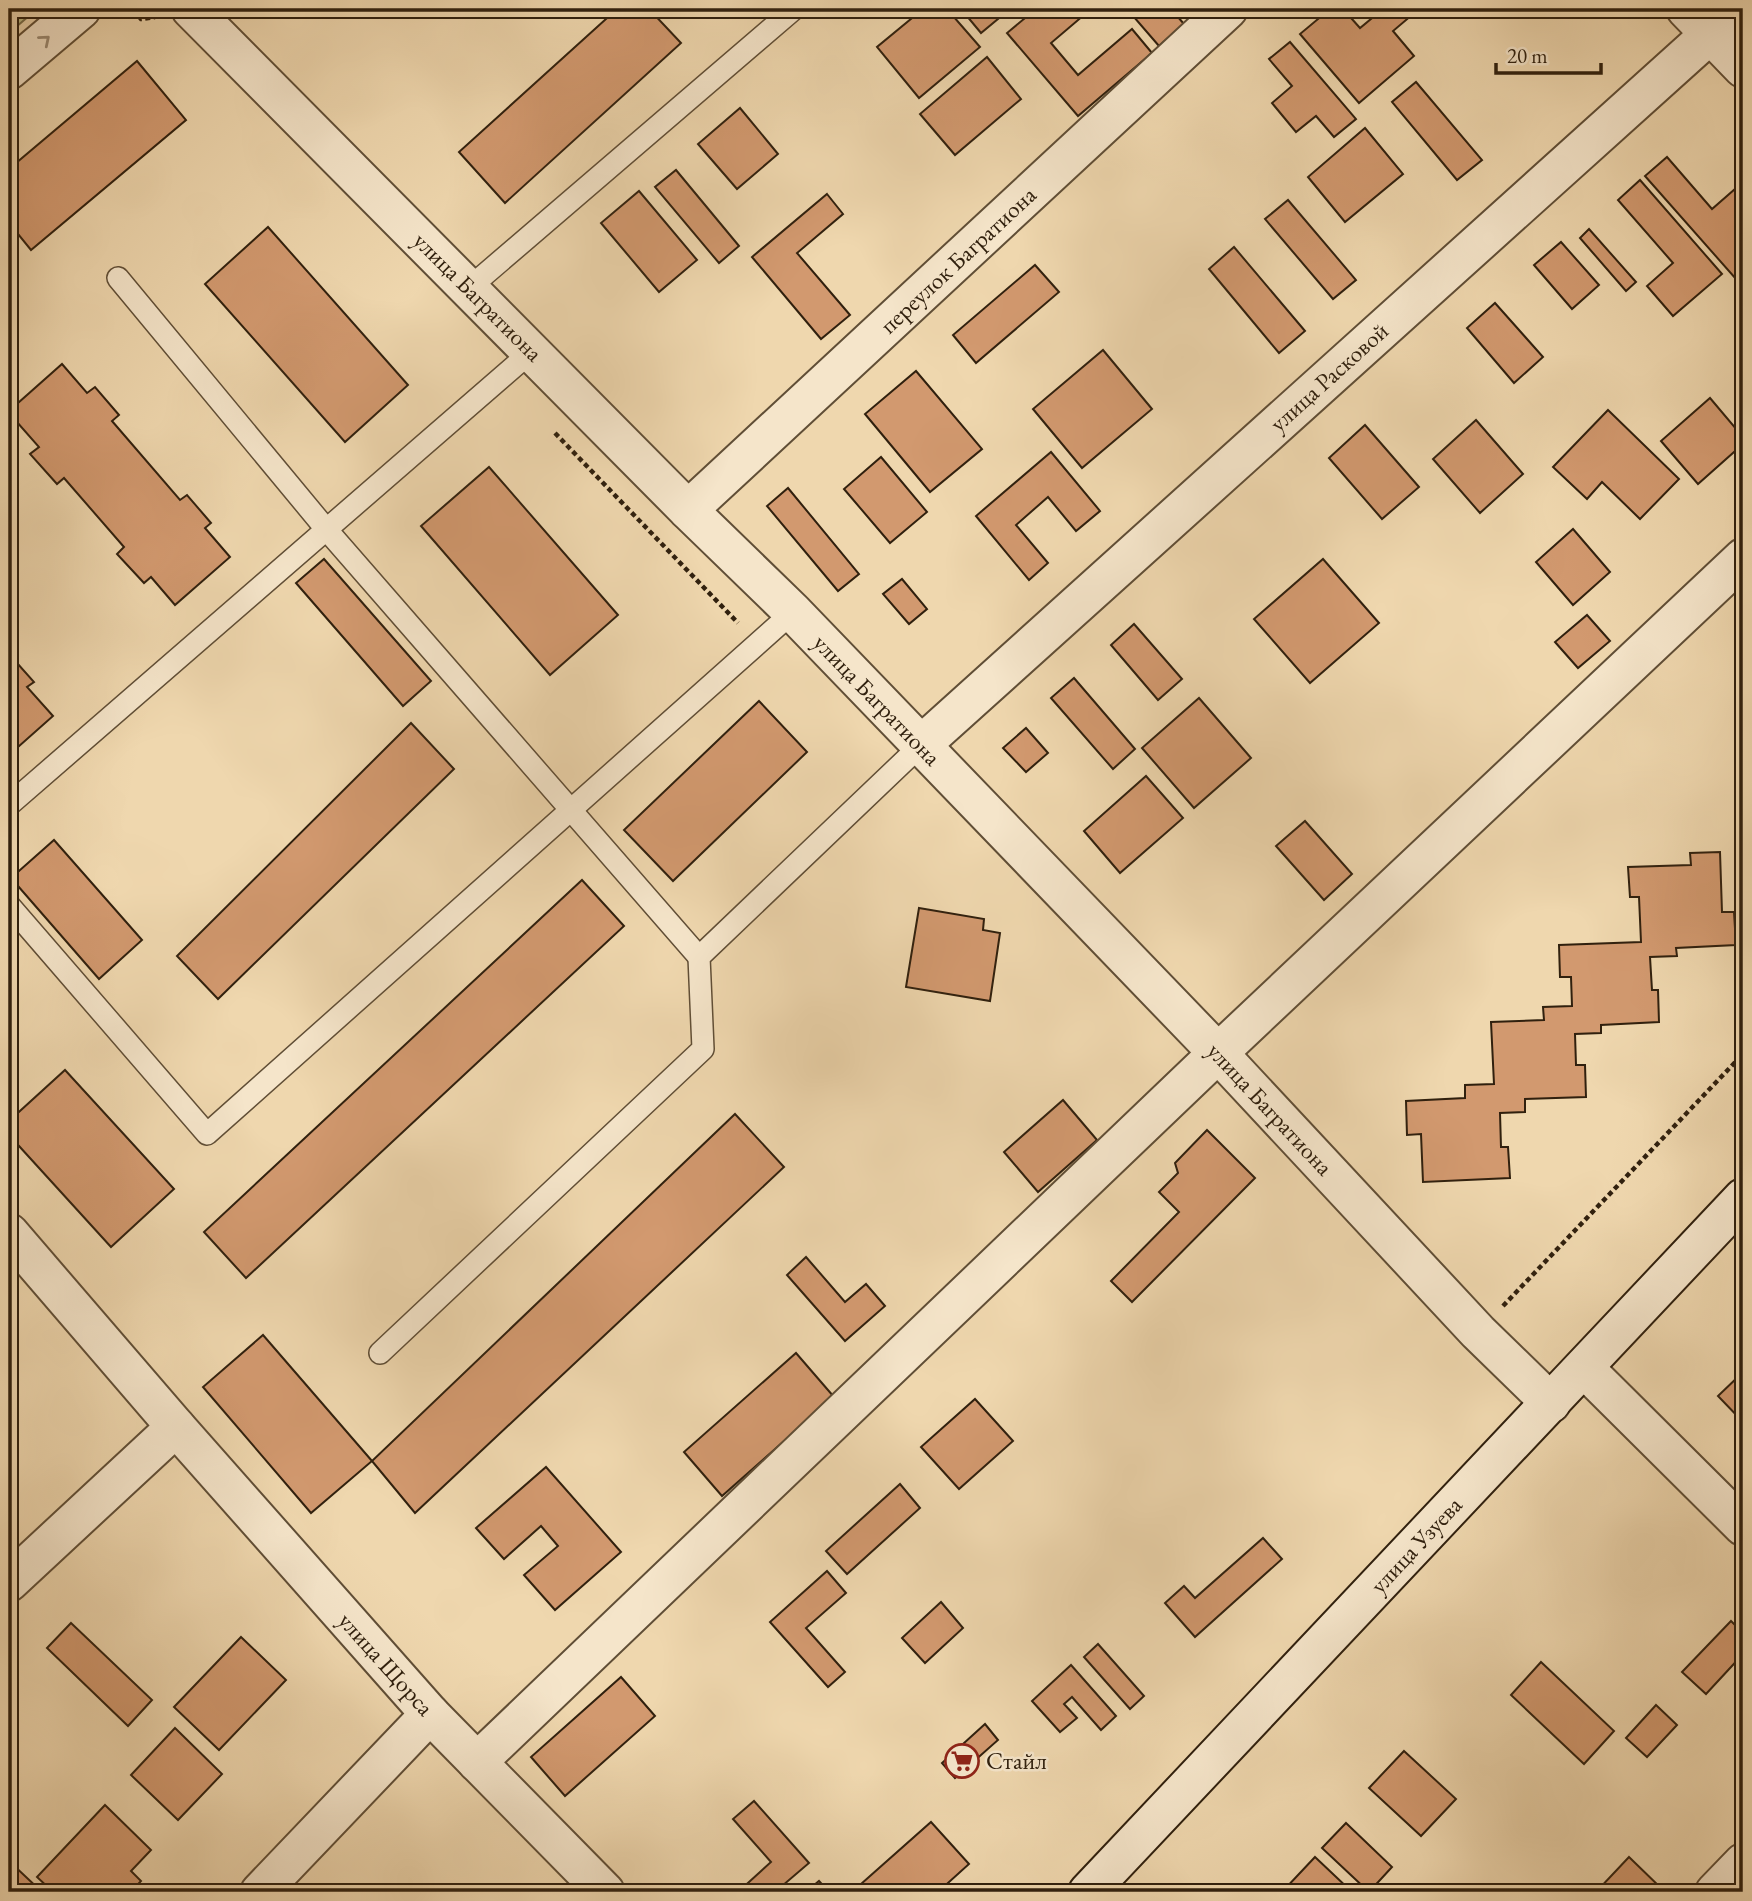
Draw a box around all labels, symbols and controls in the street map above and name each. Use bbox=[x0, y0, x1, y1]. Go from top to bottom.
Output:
scale bar bbox=[1496, 32, 1602, 76]
one-way arrow bbox=[37, 35, 50, 48]
text: 20 m bbox=[1507, 42, 1548, 69]
street label: переулок Багратиона bbox=[873, 179, 1043, 340]
street label: улица Багратиона bbox=[407, 225, 550, 368]
street label: улица Расковой bbox=[1263, 315, 1395, 438]
street label: улица Багратиона bbox=[807, 627, 948, 772]
street label: улица Багратиона bbox=[1201, 1036, 1340, 1182]
street label: улица Узуева bbox=[1363, 1489, 1469, 1600]
street label: улица Щорса bbox=[332, 1605, 441, 1722]
supermarket icon: Стайл bbox=[943, 1742, 981, 1780]
place label: Стайл bbox=[986, 1745, 1047, 1776]

